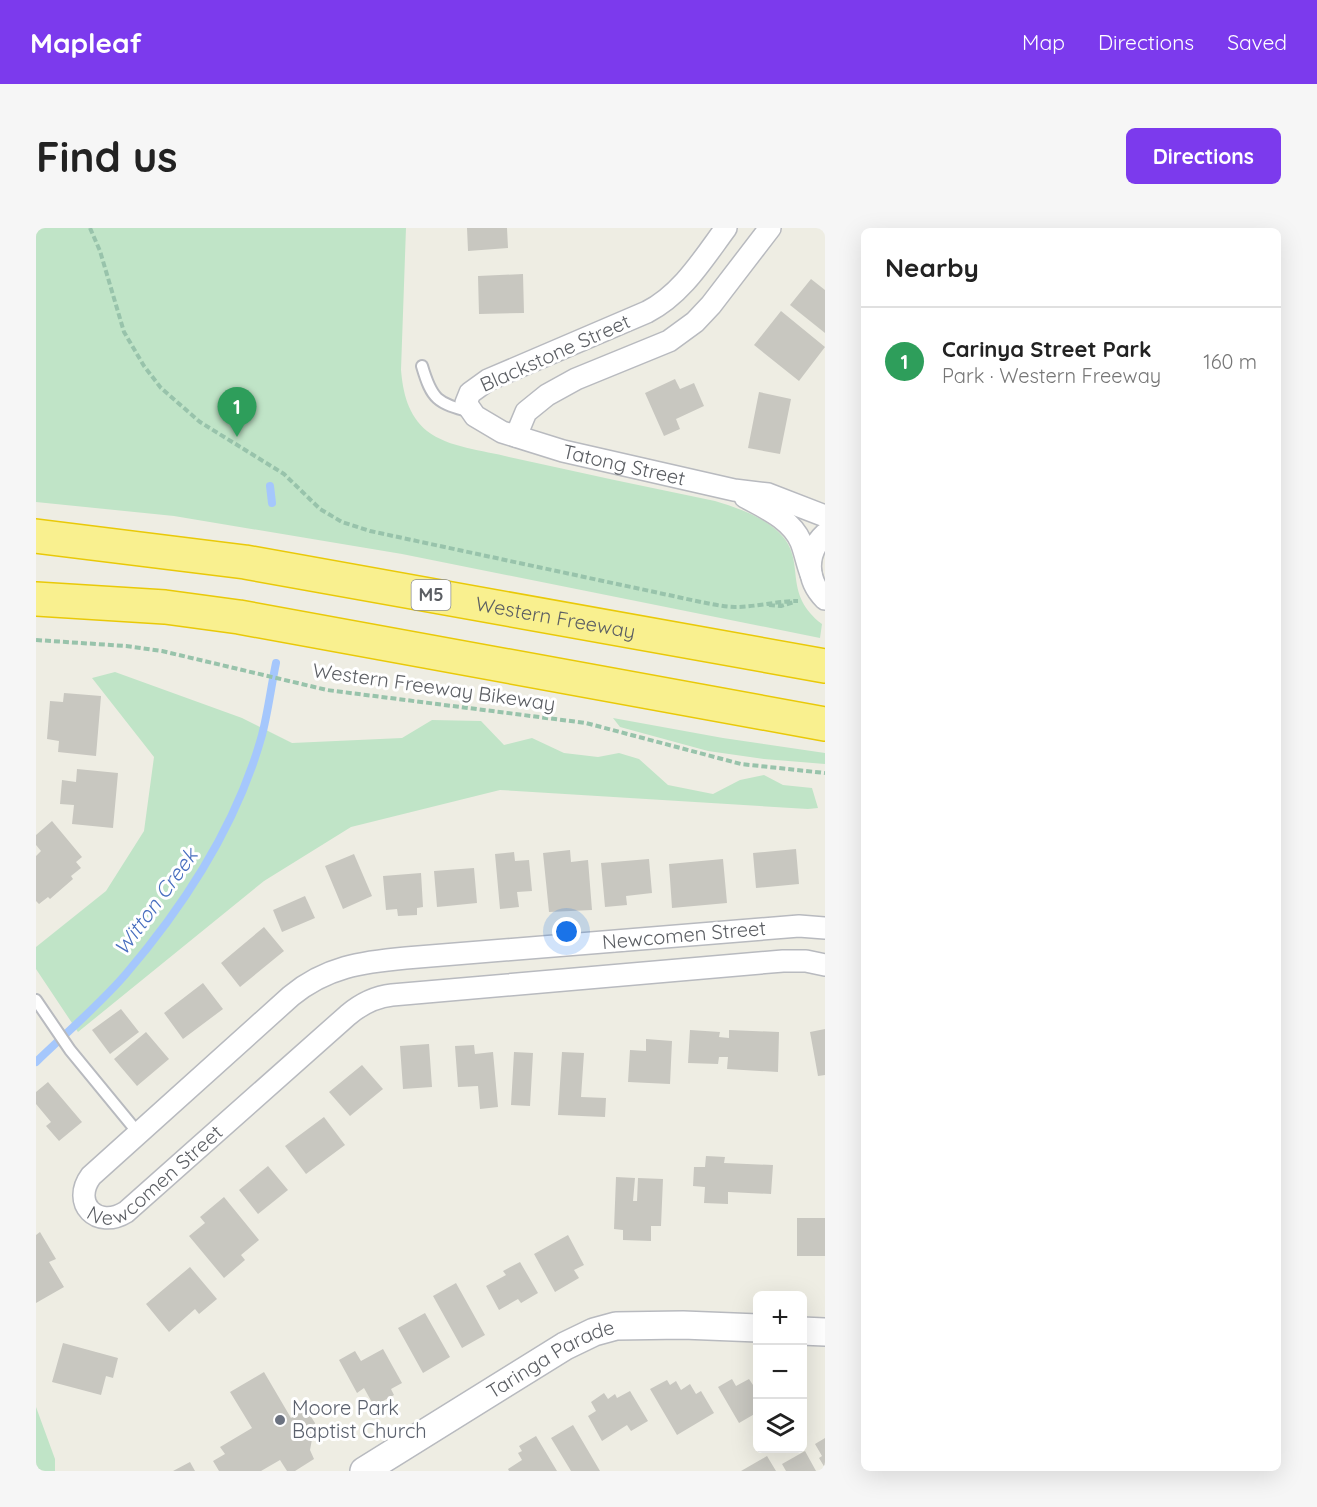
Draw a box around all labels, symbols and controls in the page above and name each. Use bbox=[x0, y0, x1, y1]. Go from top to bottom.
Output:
text: Mapleaf bbox=[30, 25, 142, 60]
text: Map bbox=[1022, 29, 1065, 55]
text: Directions bbox=[1098, 29, 1194, 55]
text: Saved bbox=[1227, 29, 1287, 55]
button: Directions bbox=[1126, 128, 1281, 184]
text: Find us bbox=[36, 130, 178, 183]
text: Nearby bbox=[885, 251, 979, 284]
street label: Blackstone Street bbox=[476, 308, 634, 397]
text: Carinya Street Park bbox=[942, 335, 1152, 363]
text: 1 bbox=[901, 349, 908, 374]
text: 160 m bbox=[1203, 349, 1257, 374]
text: Park · Western Freeway bbox=[942, 363, 1161, 388]
pin: 1 bbox=[218, 388, 256, 437]
street label: Tatong Street bbox=[560, 438, 688, 491]
road number: M5 bbox=[412, 580, 450, 610]
street label: Western Freeway bbox=[474, 591, 638, 644]
street label: Western Freeway Bikeway bbox=[311, 657, 557, 716]
water label: Witton Creek bbox=[108, 841, 204, 960]
street label: Newcomen Street bbox=[601, 915, 767, 954]
your location bbox=[552, 917, 581, 946]
street label: Newcomen Street bbox=[83, 1119, 228, 1230]
map controls bbox=[753, 1291, 807, 1453]
button: + bbox=[753, 1291, 807, 1345]
street label: Taringa Parade bbox=[482, 1314, 617, 1404]
button: − bbox=[753, 1345, 807, 1399]
place label: Moore Park Baptist Church bbox=[292, 1395, 427, 1443]
button: layers bbox=[753, 1399, 807, 1453]
marker: Moore Park Baptist Church bbox=[273, 1413, 287, 1427]

